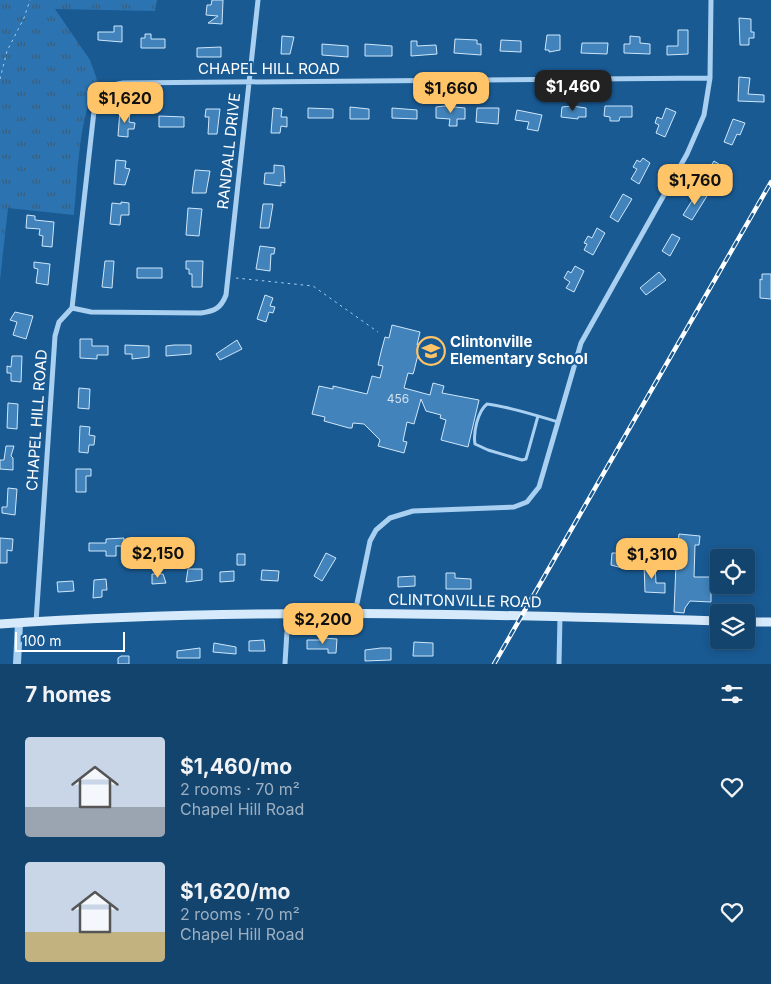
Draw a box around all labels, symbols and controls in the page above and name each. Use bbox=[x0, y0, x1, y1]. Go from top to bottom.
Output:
street label: CHAPEL HILL ROAD bbox=[198, 59, 340, 78]
pin: $1,460 bbox=[532, 70, 614, 112]
pin: $1,660 bbox=[410, 72, 492, 114]
text: $1,460 bbox=[546, 76, 600, 96]
text: $1,660 bbox=[424, 78, 478, 98]
pin: $1,620 bbox=[84, 82, 166, 124]
text: $1,620 bbox=[98, 88, 152, 108]
street label: RANDALL DRIVE bbox=[213, 92, 244, 210]
pin: $1,760 bbox=[654, 164, 736, 206]
text: $1,760 bbox=[669, 170, 721, 190]
place label: Clintonville Elementary School bbox=[450, 332, 588, 368]
school or university icon: Clintonville Elementary School bbox=[416, 336, 446, 366]
street label: CHAPEL HILL ROAD bbox=[22, 349, 51, 491]
house number: 456 bbox=[387, 391, 409, 406]
pin: $2,150 bbox=[117, 536, 199, 579]
pin: $1,310 bbox=[611, 538, 693, 580]
text: $2,150 bbox=[132, 543, 184, 563]
text: $1,310 bbox=[627, 544, 677, 564]
map controls bbox=[710, 549, 755, 649]
button: locate bbox=[710, 549, 755, 594]
street label: CLINTONVILLE ROAD bbox=[388, 590, 542, 611]
pin: $2,200 bbox=[282, 602, 364, 645]
button: layers bbox=[710, 604, 755, 649]
text: $2,200 bbox=[294, 609, 352, 629]
scale bar bbox=[15, 629, 125, 652]
text: 100 m bbox=[22, 632, 62, 649]
icon: filters bbox=[718, 680, 746, 708]
text: 7 homes bbox=[25, 682, 112, 707]
text: $1,460/mo bbox=[180, 754, 292, 779]
icon: home bbox=[65, 757, 125, 817]
icon: heart bbox=[718, 773, 746, 801]
text: 2 rooms · 70 m² bbox=[180, 779, 300, 799]
text: Chapel Hill Road bbox=[180, 799, 304, 819]
text: $1,620/mo bbox=[180, 879, 290, 904]
icon: home bbox=[65, 882, 125, 942]
icon: heart bbox=[718, 898, 746, 926]
text: 2 rooms · 70 m² bbox=[180, 904, 300, 924]
text: Chapel Hill Road bbox=[180, 924, 304, 944]

